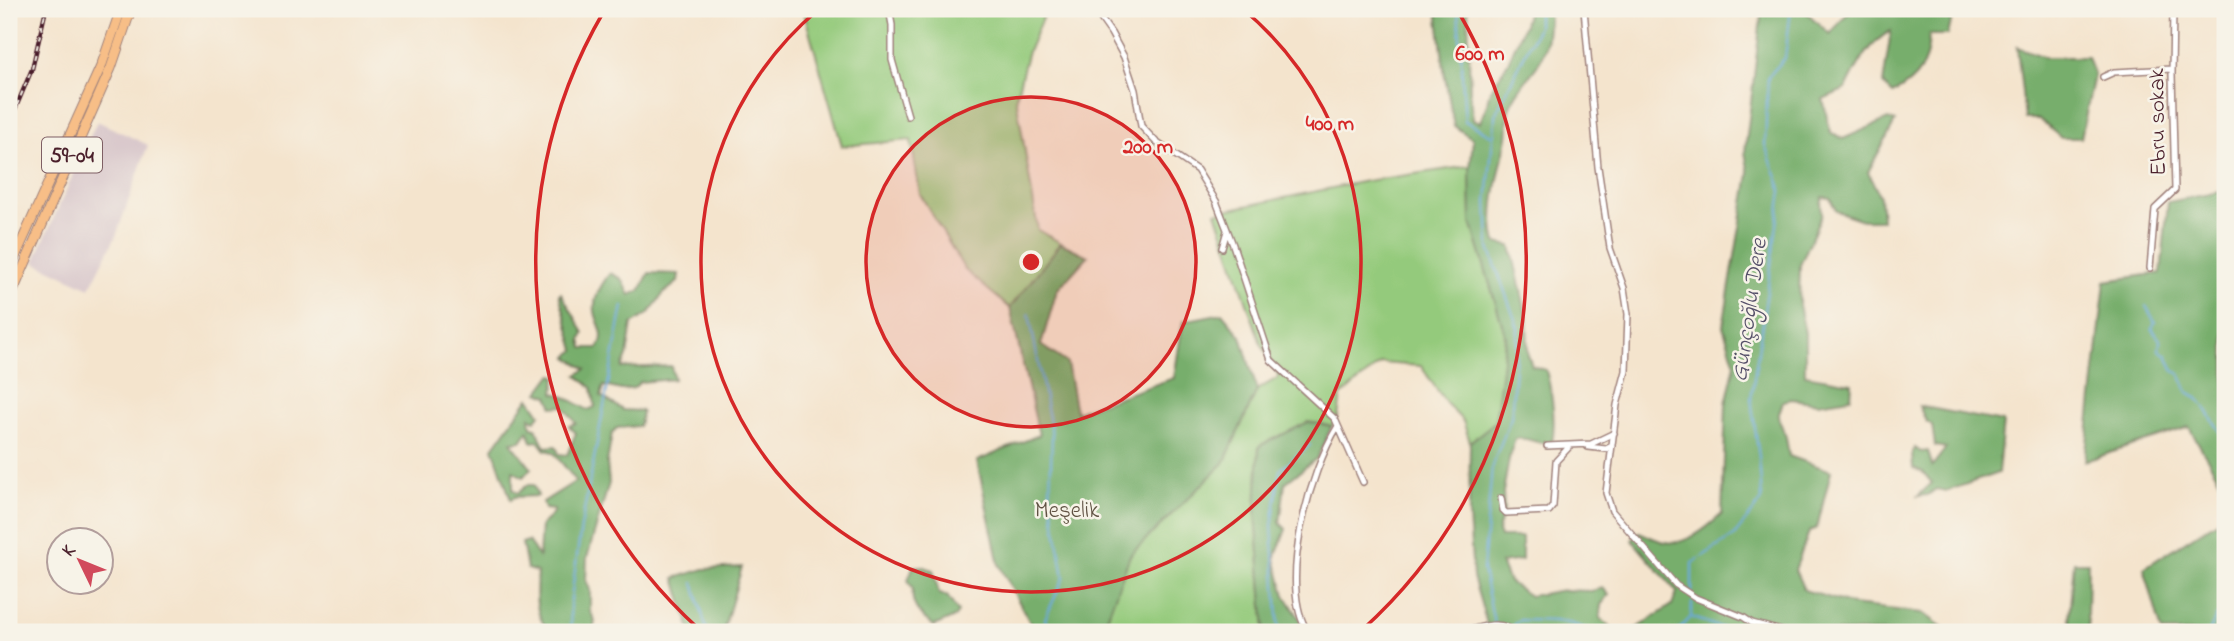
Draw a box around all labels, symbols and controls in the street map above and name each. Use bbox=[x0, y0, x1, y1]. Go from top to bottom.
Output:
text: 600 m bbox=[1456, 40, 1504, 70]
street label: Ebru sokak bbox=[2141, 67, 2176, 176]
text: 400 m bbox=[1306, 110, 1354, 140]
text: 200 m bbox=[1122, 133, 1173, 163]
road number: 59-04 bbox=[42, 138, 102, 172]
water label: Günçoğlu Dere bbox=[1723, 235, 1778, 384]
centre of rings bbox=[1019, 250, 1043, 274]
park label: Meşelik bbox=[1035, 495, 1100, 528]
north arrow bbox=[46, 526, 116, 596]
text: K bbox=[56, 538, 83, 564]

